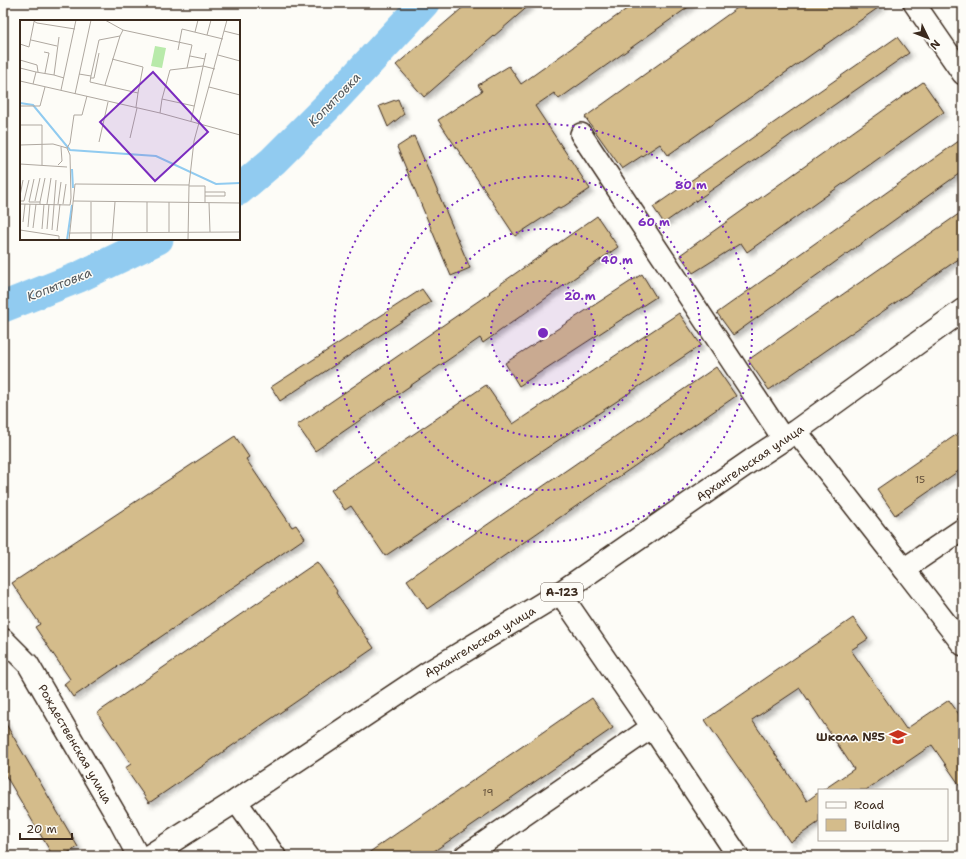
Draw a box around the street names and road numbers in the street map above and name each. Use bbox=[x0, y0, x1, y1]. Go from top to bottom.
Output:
street label: Архангельская улица bbox=[693, 421, 807, 505]
road number: А-123 bbox=[541, 583, 583, 601]
street label: Архангельская улица bbox=[422, 602, 539, 681]
street label: Рождественская улица bbox=[34, 681, 116, 807]

